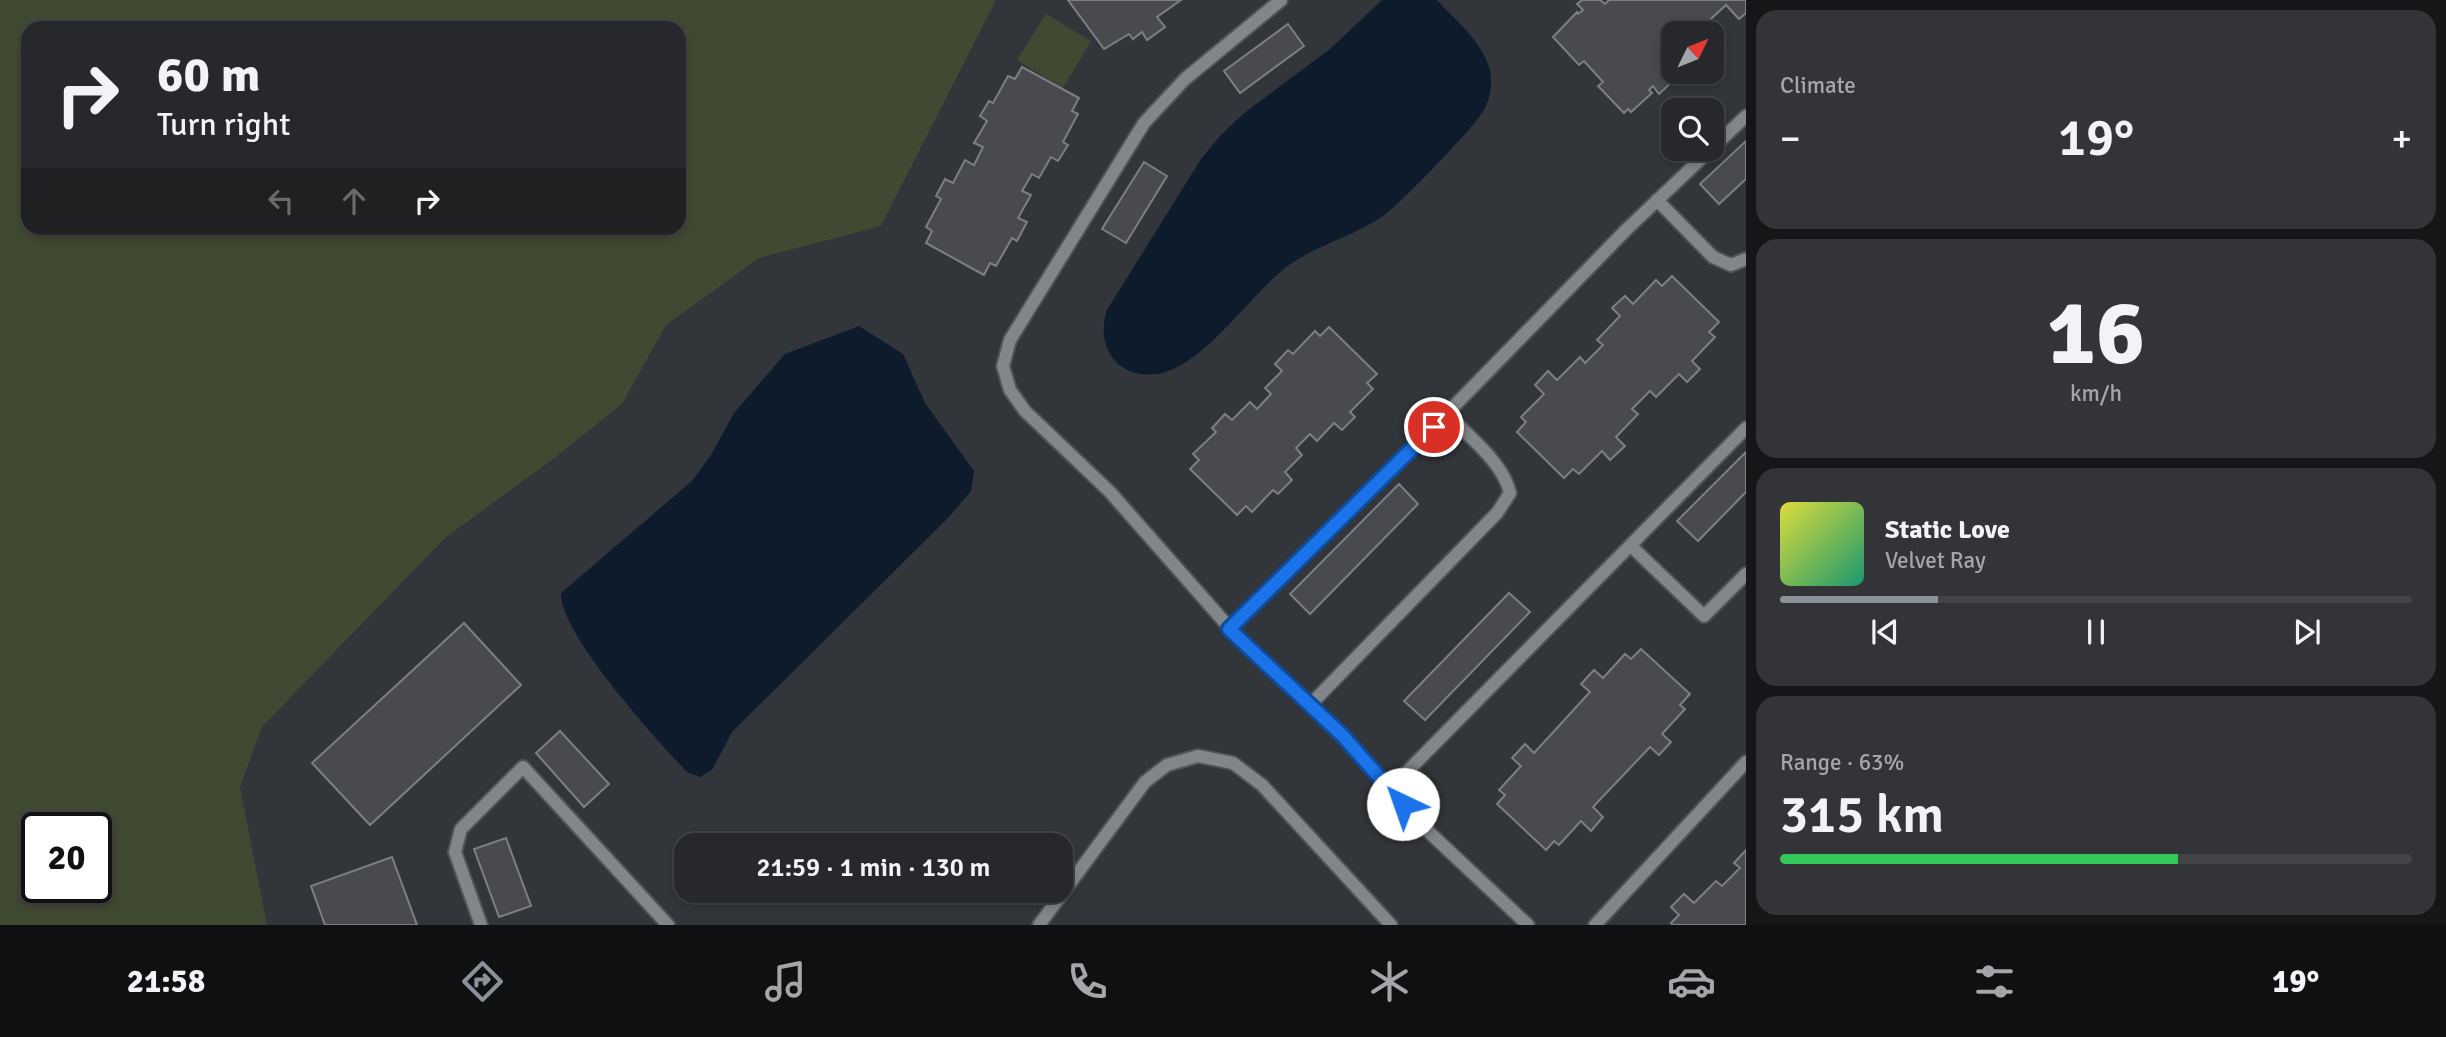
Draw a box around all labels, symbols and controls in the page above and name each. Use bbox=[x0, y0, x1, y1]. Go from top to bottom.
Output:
north arrow bbox=[1661, 21, 1724, 84]
map controls bbox=[1661, 21, 1724, 161]
text: 60 m bbox=[157, 45, 260, 105]
icon: right bbox=[42, 49, 133, 140]
text: Climate bbox=[1780, 71, 1856, 100]
button: search bbox=[1661, 98, 1724, 161]
text: Turn right bbox=[157, 105, 290, 144]
text: 19° bbox=[2058, 106, 2134, 170]
text: − bbox=[1780, 115, 1801, 162]
text: + bbox=[2391, 115, 2412, 162]
icon: left bbox=[262, 182, 300, 220]
icon: ahead bbox=[335, 182, 373, 220]
icon: right bbox=[408, 182, 446, 220]
text: 16 bbox=[2047, 277, 2145, 390]
text: km/h bbox=[2070, 379, 2122, 408]
pin bbox=[1404, 397, 1464, 457]
icon: arrive bbox=[1415, 408, 1453, 446]
text: Static Love bbox=[1885, 514, 2010, 546]
text: Velvet Ray bbox=[1885, 546, 1986, 575]
icon: previous bbox=[1866, 613, 1904, 651]
icon: pause bbox=[2077, 613, 2115, 651]
icon: next bbox=[2288, 613, 2326, 651]
text: Range · 63% bbox=[1780, 748, 1904, 777]
position arrow bbox=[1366, 767, 1440, 841]
text: 315 km bbox=[1780, 783, 1944, 847]
speed limit sign: 20 bbox=[21, 812, 112, 903]
text: 21:59 · 1 min · 130 m bbox=[757, 852, 990, 884]
icon: directions bbox=[458, 957, 507, 1006]
icon: music bbox=[761, 957, 810, 1006]
icon: phone bbox=[1063, 957, 1112, 1006]
icon: climate bbox=[1365, 957, 1414, 1006]
icon: car bbox=[1667, 957, 1716, 1006]
icon: filters bbox=[1970, 957, 2019, 1006]
text: 21:58 bbox=[127, 962, 205, 1001]
text: 19° bbox=[2272, 962, 2319, 1001]

